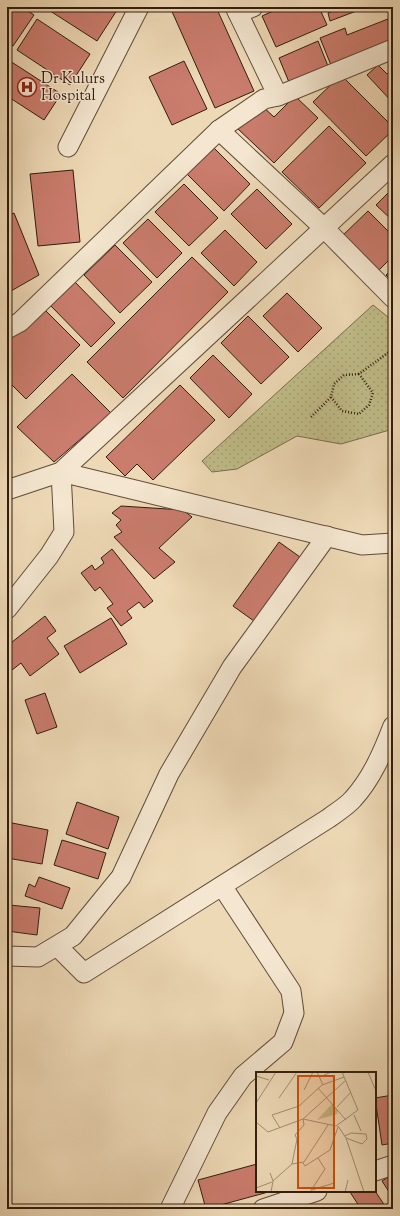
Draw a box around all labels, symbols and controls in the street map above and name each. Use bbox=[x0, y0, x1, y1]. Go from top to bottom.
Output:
place label: Dr Kulurs Hospital bbox=[41, 69, 105, 107]
hospital icon: Dr Kulurs Hospital bbox=[16, 76, 38, 98]
inset map bbox=[256, 1072, 376, 1192]

